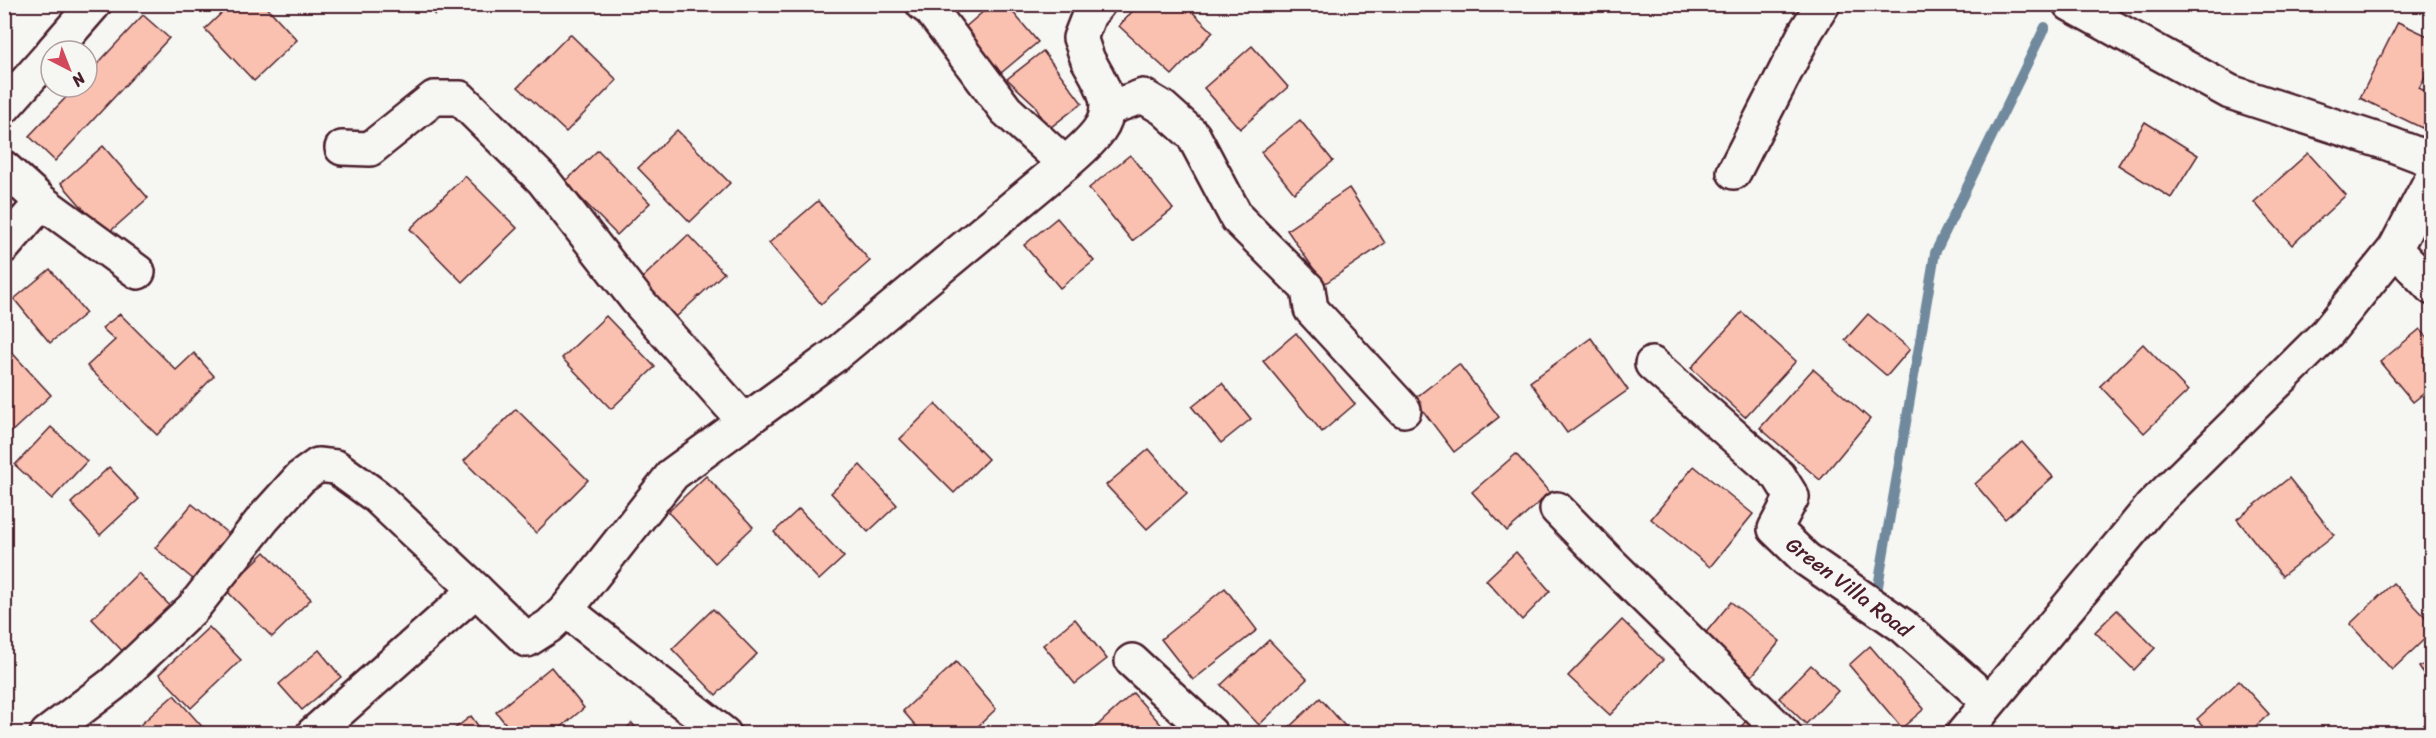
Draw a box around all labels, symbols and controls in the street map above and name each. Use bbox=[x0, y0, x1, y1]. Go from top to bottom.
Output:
north arrow bbox=[39, 39, 99, 99]
text: N bbox=[64, 65, 93, 95]
street label: Green Villa Road bbox=[1777, 526, 1922, 649]

